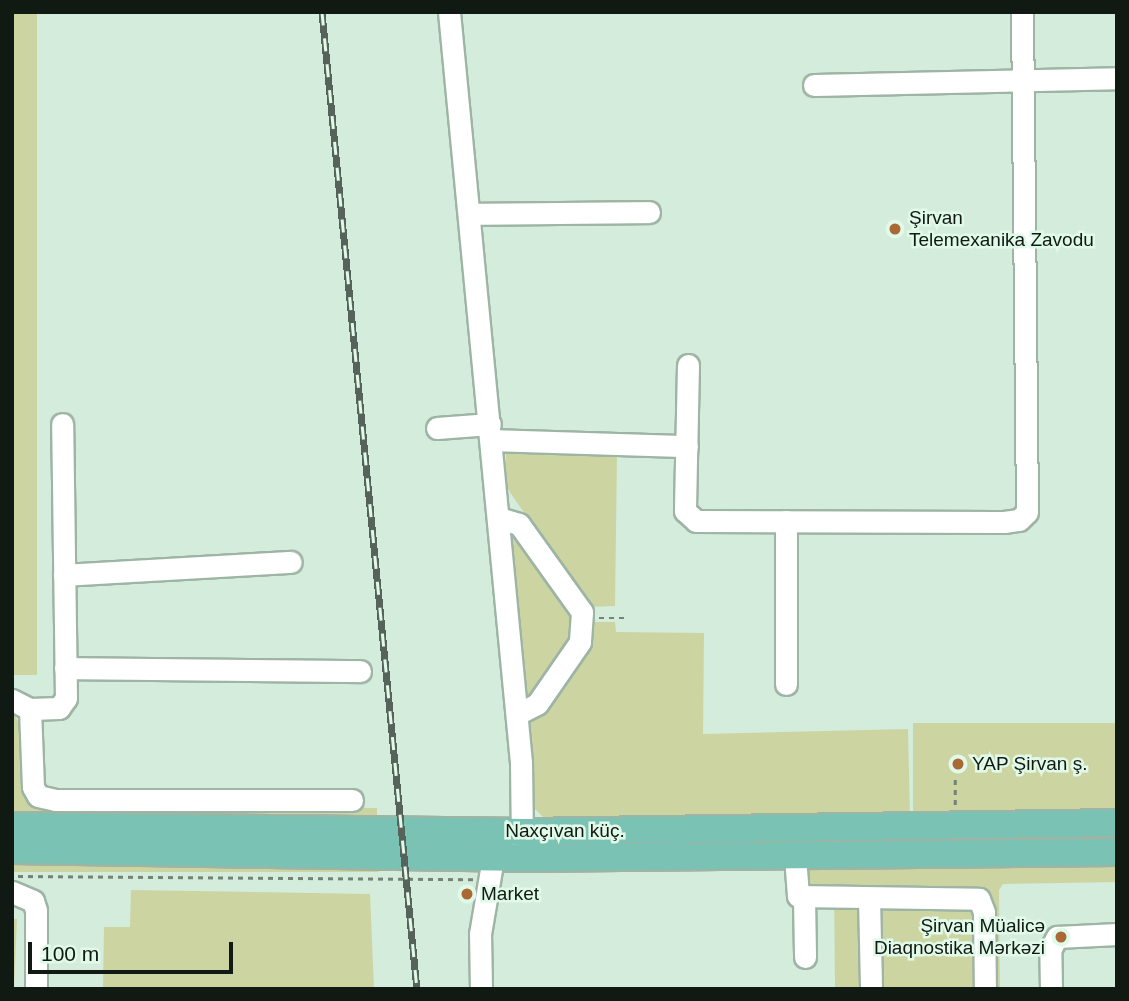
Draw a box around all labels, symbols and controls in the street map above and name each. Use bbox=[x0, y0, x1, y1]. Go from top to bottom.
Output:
place label: Şirvan Telemexanika Zavodu bbox=[909, 207, 1094, 251]
marker: Şirvan Telemexanika Zavodu bbox=[887, 221, 903, 237]
place label: YAP Şirvan ş. bbox=[972, 753, 1088, 775]
marker: YAP Şirvan ş. bbox=[950, 756, 966, 772]
street label: Naxçıvan küç. bbox=[505, 820, 625, 842]
place label: Market bbox=[481, 883, 539, 905]
marker: Market bbox=[459, 886, 475, 902]
place label: Şirvan Müalicə Diaqnostika Mərkəzi bbox=[874, 915, 1045, 959]
marker: Şirvan Müalicə Diaqnostika Mərkəzi bbox=[1051, 927, 1071, 947]
scale bar bbox=[32, 928, 236, 972]
text: 100 m bbox=[41, 942, 99, 965]

